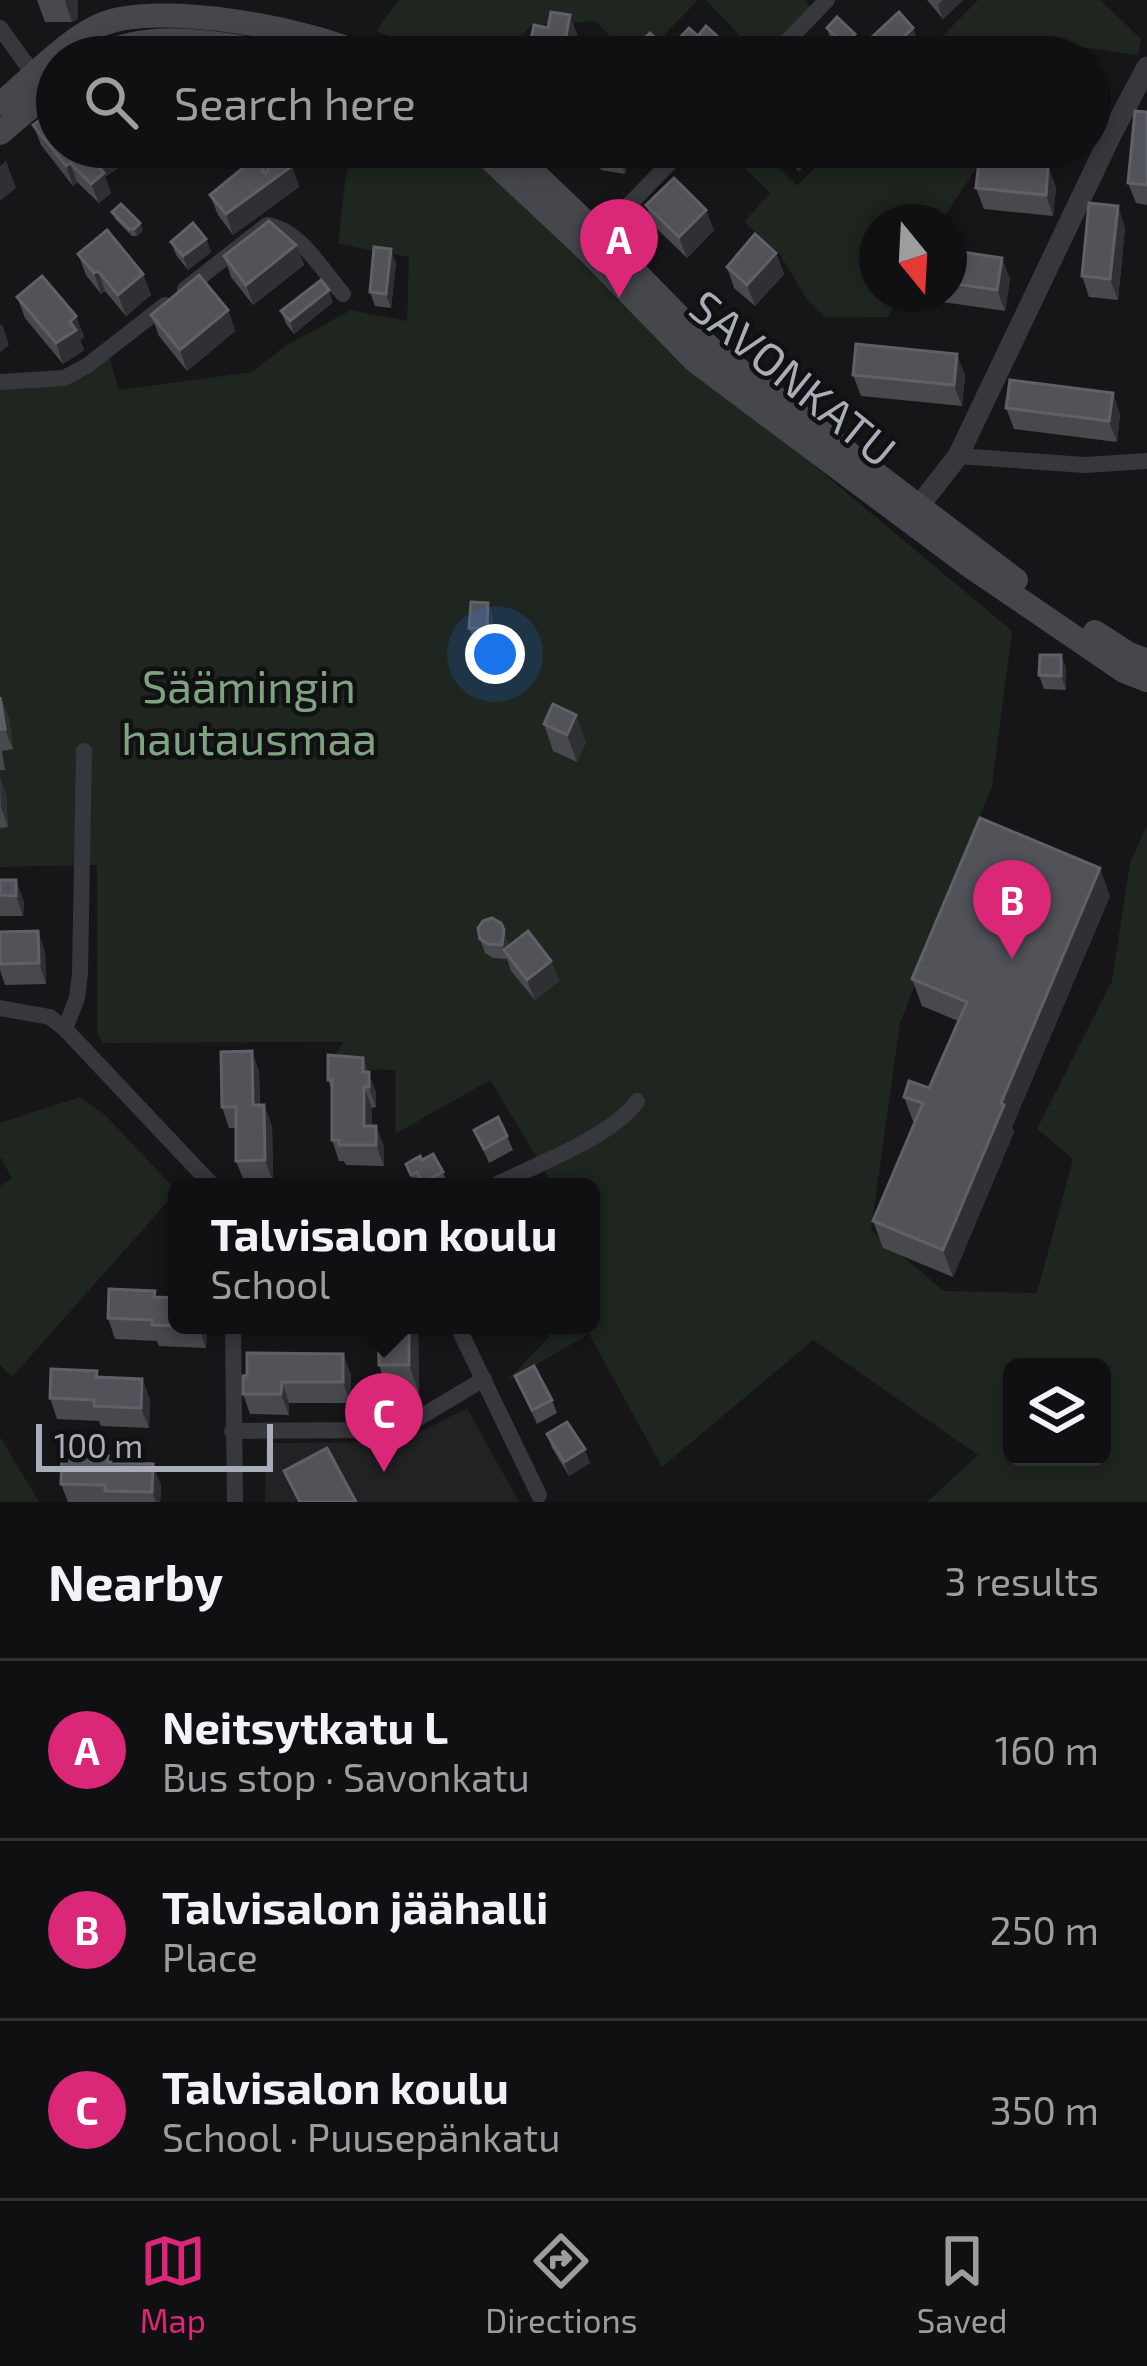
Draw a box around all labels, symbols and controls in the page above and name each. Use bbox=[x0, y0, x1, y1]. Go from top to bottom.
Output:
search box bbox=[36, 36, 1111, 168]
icon: search bbox=[78, 69, 144, 135]
text: Search here bbox=[174, 75, 416, 129]
pin: A bbox=[580, 199, 658, 298]
north arrow bbox=[859, 204, 967, 312]
street label: SAVONKATU bbox=[680, 278, 908, 476]
your location bbox=[465, 624, 525, 684]
park label: Säämingin hautausmaa bbox=[121, 658, 377, 764]
pin: B bbox=[973, 860, 1051, 959]
popup bbox=[168, 1178, 600, 1334]
text: Talvisalon koulu bbox=[211, 1206, 557, 1260]
text: School bbox=[211, 1260, 330, 1307]
map controls bbox=[1003, 1358, 1111, 1466]
button: layers bbox=[1003, 1358, 1111, 1466]
pin: C bbox=[345, 1373, 423, 1472]
scale bar bbox=[36, 1418, 273, 1471]
text: 100 m bbox=[54, 1425, 143, 1465]
text: Nearby bbox=[48, 1550, 223, 1611]
text: 3 results bbox=[945, 1557, 1099, 1604]
text: Neitsytkatu L bbox=[162, 1699, 448, 1753]
text: A bbox=[74, 1726, 100, 1773]
text: 160 m bbox=[995, 1726, 1099, 1773]
text: Bus stop · Savonkatu bbox=[162, 1753, 530, 1800]
text: Talvisalon jäähalli bbox=[162, 1879, 548, 1933]
text: B bbox=[75, 1906, 99, 1953]
text: 250 m bbox=[990, 1906, 1099, 1953]
text: Place bbox=[162, 1933, 258, 1980]
text: Talvisalon koulu bbox=[162, 2059, 509, 2113]
text: C bbox=[76, 2086, 98, 2133]
text: 350 m bbox=[990, 2086, 1099, 2133]
text: School · Puusepänkatu bbox=[162, 2113, 560, 2160]
tab: Map bbox=[140, 2228, 206, 2340]
tab: Directions bbox=[485, 2228, 637, 2340]
tab: Saved bbox=[917, 2228, 1007, 2340]

